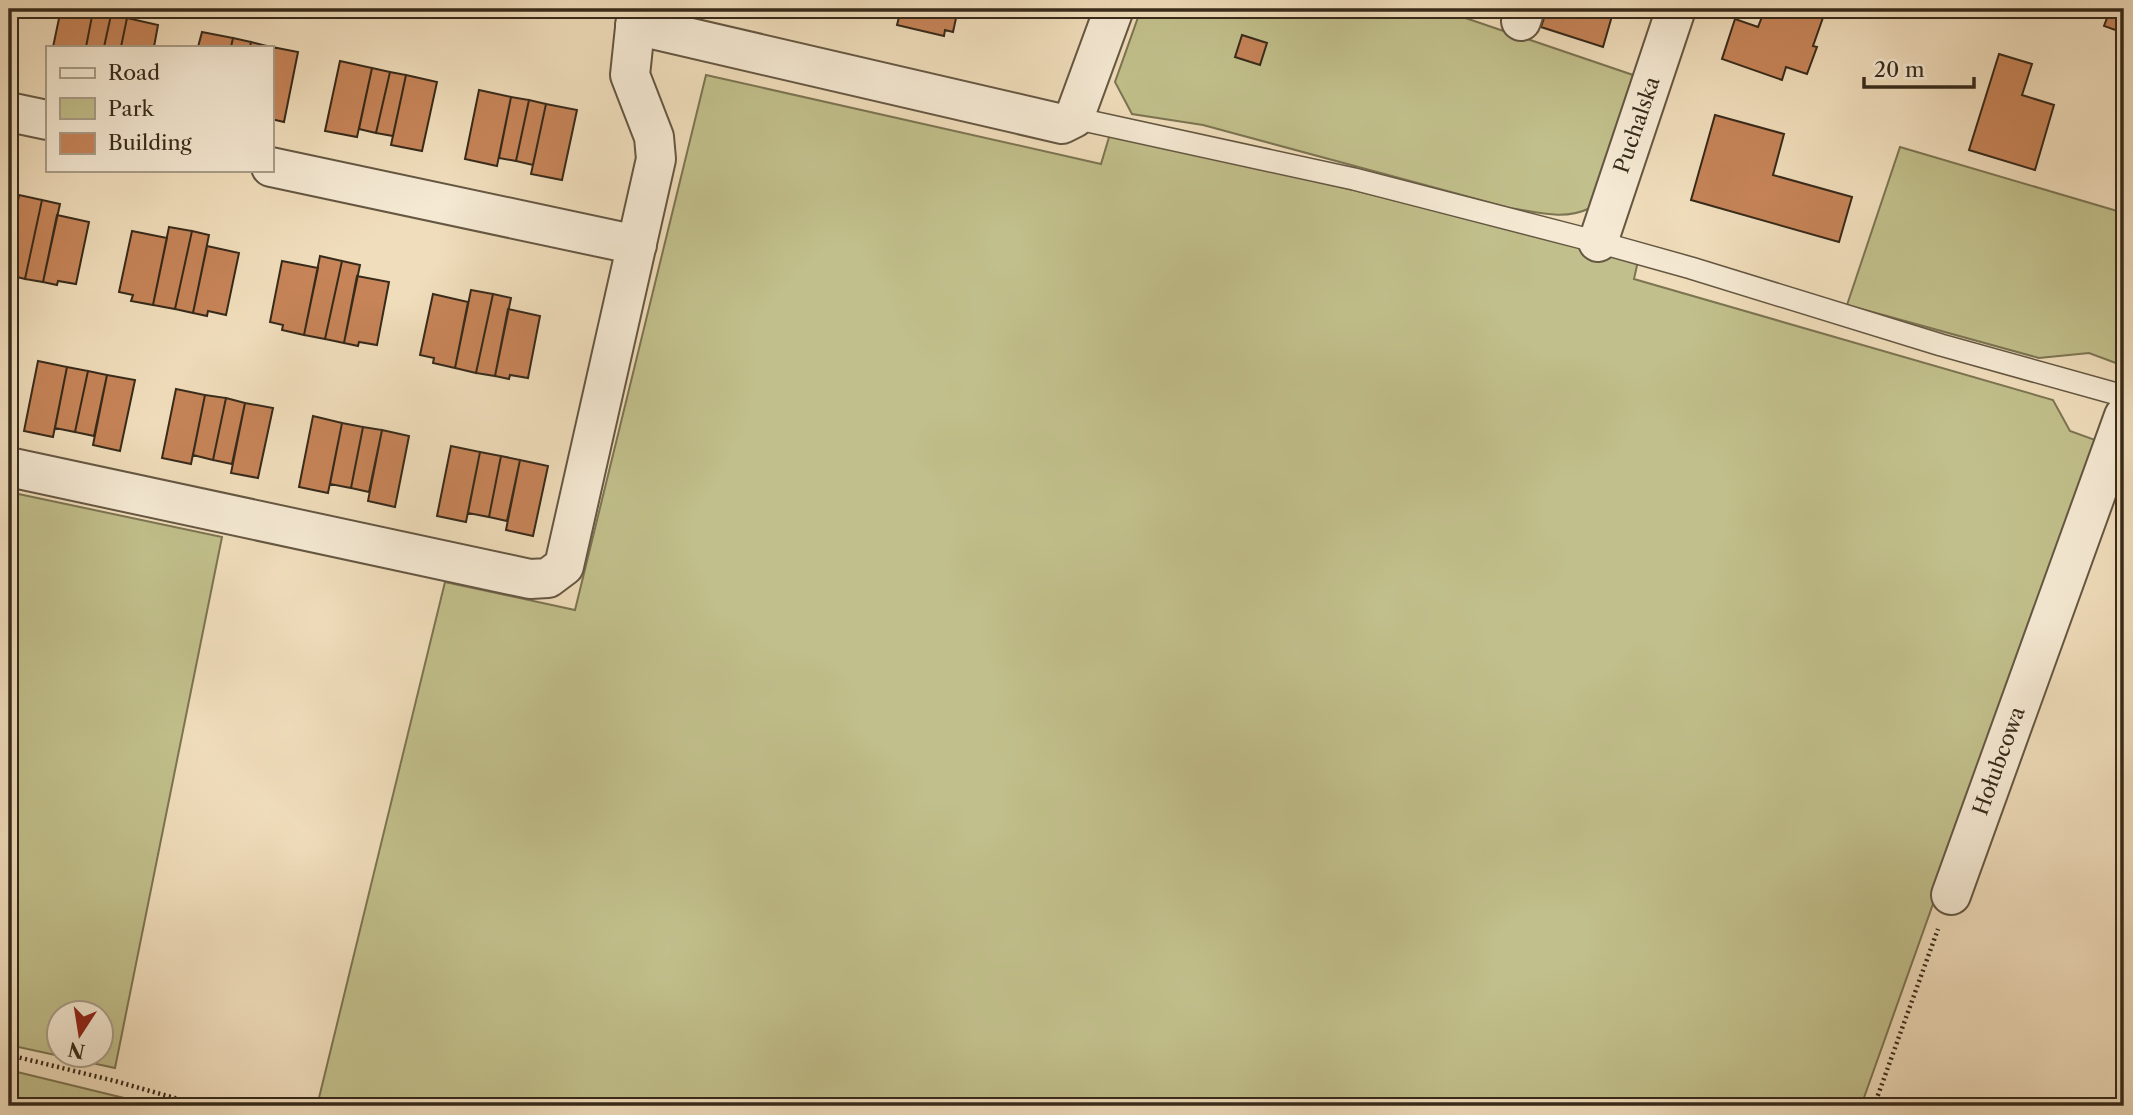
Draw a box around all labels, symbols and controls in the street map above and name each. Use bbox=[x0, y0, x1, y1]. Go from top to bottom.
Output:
legend bbox=[46, 46, 273, 172]
scale bar bbox=[1864, 46, 1974, 90]
text: 20 m bbox=[1874, 57, 1925, 82]
text: Road bbox=[108, 60, 160, 85]
street label: Puchalska bbox=[1608, 73, 1665, 176]
text: Park bbox=[108, 96, 154, 121]
text: Building bbox=[108, 130, 193, 155]
street label: Hołubcowa bbox=[1967, 702, 2030, 818]
north arrow bbox=[46, 1000, 116, 1070]
text: N bbox=[66, 1037, 87, 1063]

